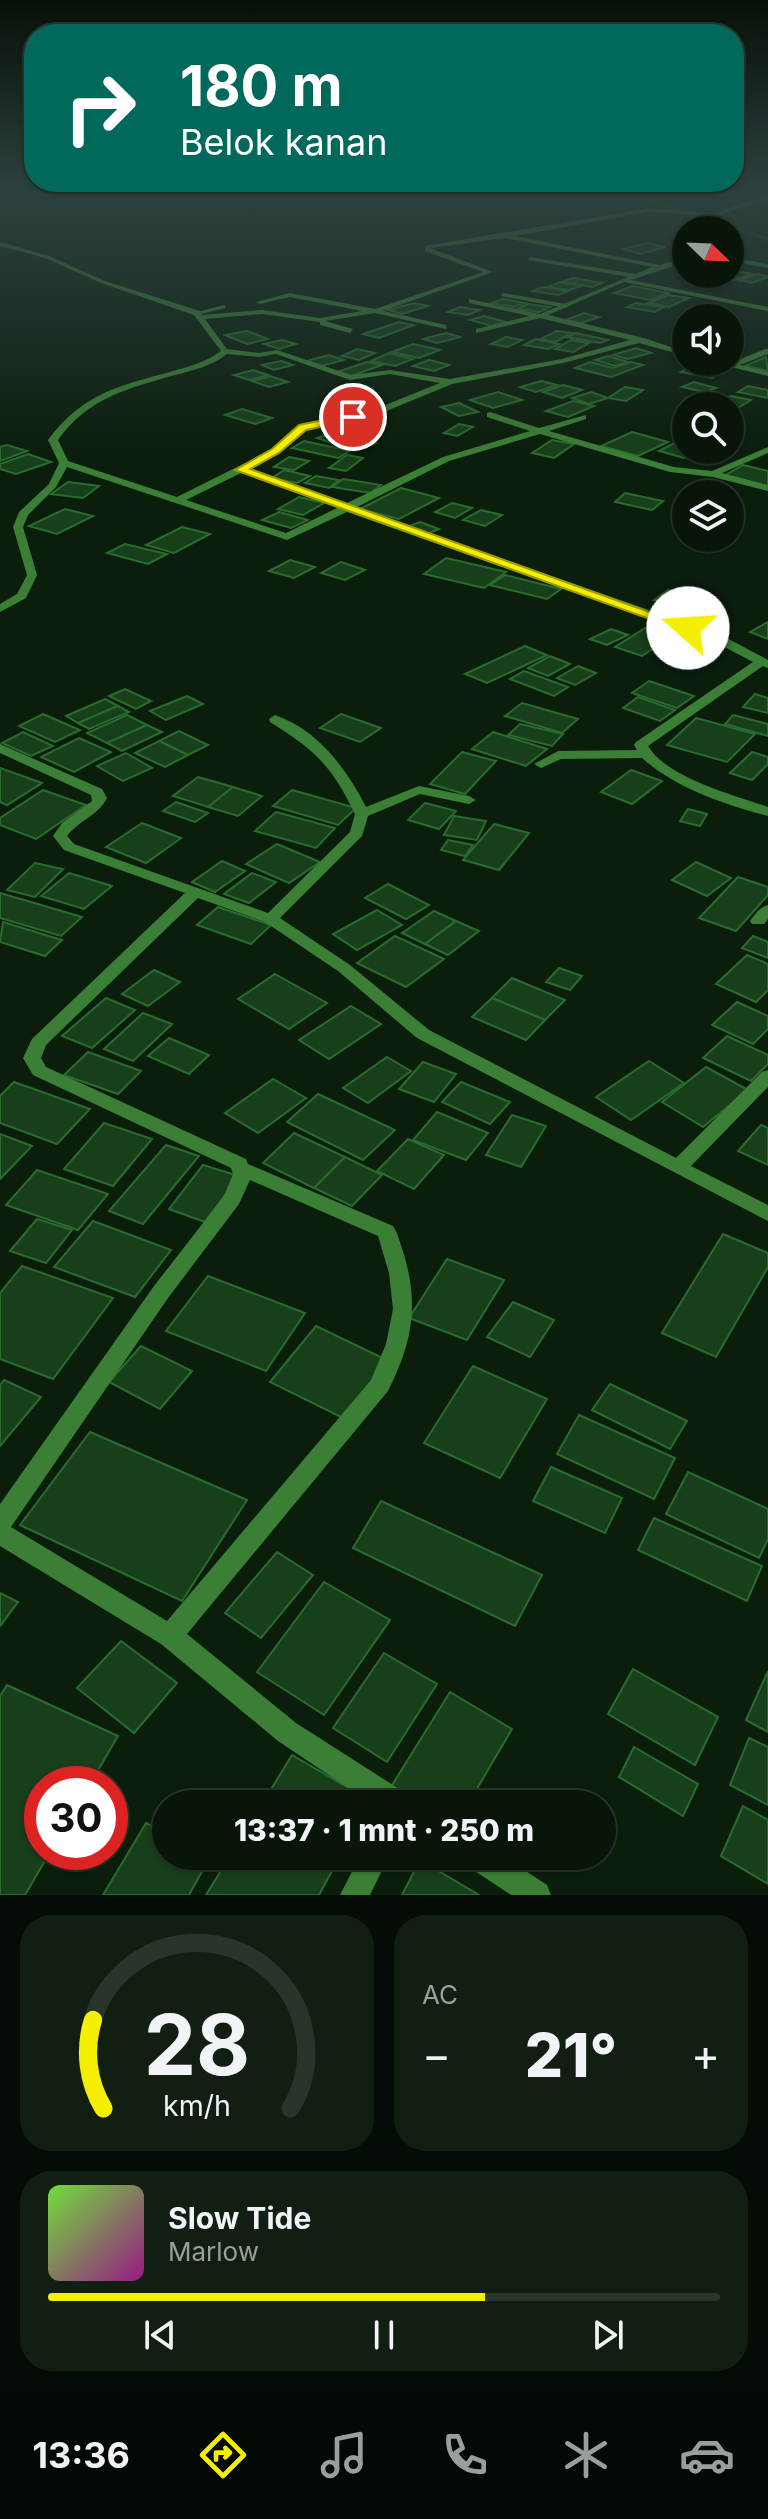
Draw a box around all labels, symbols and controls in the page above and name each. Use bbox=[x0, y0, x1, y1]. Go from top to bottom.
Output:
text: 180 m bbox=[180, 52, 343, 120]
icon: right bbox=[48, 56, 152, 160]
text: Belok kanan bbox=[180, 120, 387, 164]
north arrow bbox=[672, 216, 744, 288]
map controls bbox=[672, 216, 744, 552]
button: sound bbox=[672, 304, 744, 376]
pin bbox=[319, 383, 387, 451]
button: search bbox=[672, 392, 744, 464]
icon: arrive bbox=[331, 395, 375, 439]
button: layers bbox=[672, 480, 744, 552]
position arrow bbox=[646, 586, 730, 670]
speed limit sign: 30 bbox=[24, 1766, 128, 1870]
text: 13:37 · 1 mnt · 250 m bbox=[234, 1812, 534, 1848]
text: AC bbox=[422, 1979, 458, 2010]
text: 28 bbox=[144, 1994, 250, 2095]
text: 21° bbox=[525, 2019, 617, 2091]
text: − bbox=[422, 2028, 451, 2082]
text: + bbox=[691, 2028, 720, 2082]
text: km/h bbox=[163, 2088, 231, 2123]
text: Slow Tide bbox=[168, 2200, 311, 2236]
text: Marlow bbox=[168, 2236, 259, 2267]
icon: previous bbox=[138, 2313, 182, 2357]
icon: pause bbox=[362, 2313, 406, 2357]
icon: next bbox=[586, 2313, 630, 2357]
icon: directions bbox=[195, 2427, 251, 2483]
icon: music bbox=[316, 2427, 372, 2483]
icon: phone bbox=[437, 2427, 493, 2483]
icon: climate bbox=[558, 2427, 614, 2483]
icon: car bbox=[679, 2427, 735, 2483]
text: 13:36 bbox=[33, 2433, 130, 2477]

